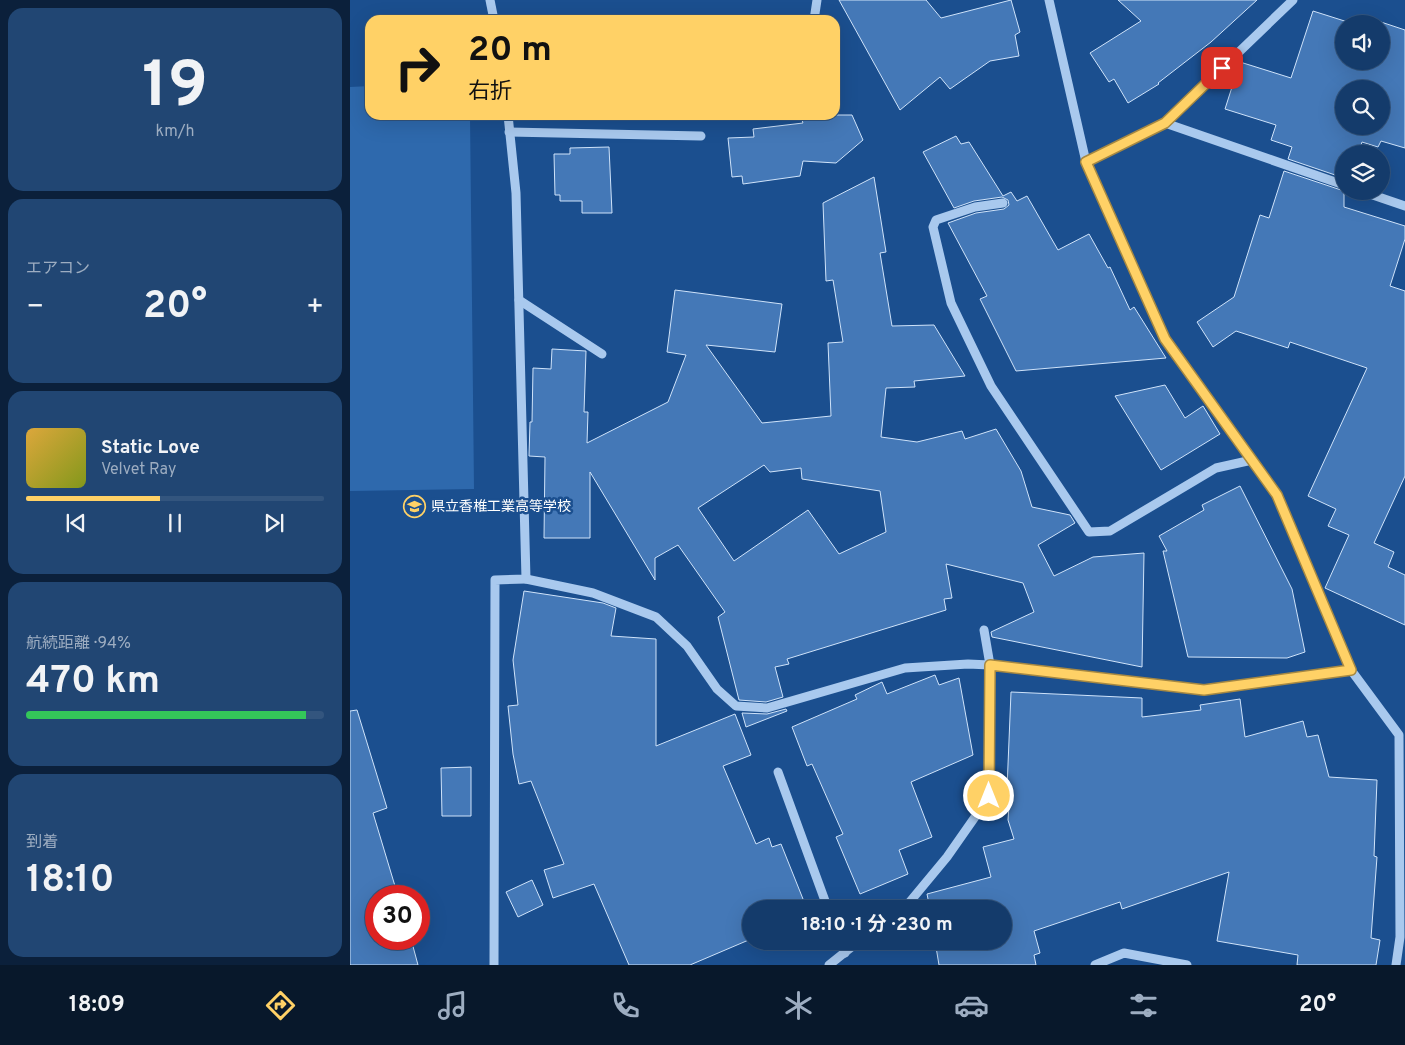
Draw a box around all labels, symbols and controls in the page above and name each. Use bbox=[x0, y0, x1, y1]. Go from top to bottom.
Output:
map controls bbox=[1335, 15, 1390, 200]
button: sound bbox=[1335, 15, 1390, 70]
text: 20 m bbox=[468, 29, 552, 73]
icon: right bbox=[385, 35, 450, 100]
pin bbox=[1201, 47, 1243, 89]
text: 19 bbox=[142, 48, 208, 130]
icon: arrive bbox=[1208, 54, 1236, 82]
text: 右折 bbox=[468, 79, 512, 106]
button: search bbox=[1335, 80, 1390, 135]
text: km/h bbox=[156, 122, 194, 142]
button: layers bbox=[1335, 145, 1390, 200]
text: エアコン bbox=[26, 259, 90, 279]
text: 20° bbox=[143, 283, 207, 332]
text: − bbox=[26, 290, 44, 326]
text: + bbox=[306, 290, 324, 326]
text: Static Love bbox=[101, 436, 200, 460]
text: Velvet Ray bbox=[101, 460, 176, 480]
school or university icon: 県立香椎工業高等学校 bbox=[403, 494, 427, 518]
place label: 県立香椎工業高等学校 bbox=[431, 498, 571, 516]
icon: previous bbox=[62, 509, 90, 537]
icon: pause bbox=[161, 509, 189, 537]
icon: next bbox=[260, 509, 288, 537]
text: 航続距離 · 94% bbox=[26, 634, 131, 654]
text: 470 km bbox=[26, 658, 160, 707]
position arrow bbox=[962, 769, 1014, 821]
text: 到着 bbox=[26, 833, 58, 853]
text: 18:10 bbox=[26, 857, 115, 906]
speed limit sign: 30 bbox=[365, 885, 430, 950]
text: 18:10 · 1 分 · 230 m bbox=[801, 913, 953, 937]
icon: directions bbox=[263, 988, 298, 1023]
icon: music bbox=[435, 988, 470, 1023]
icon: phone bbox=[608, 988, 643, 1023]
icon: climate bbox=[781, 988, 816, 1023]
icon: car bbox=[954, 988, 989, 1023]
icon: filters bbox=[1126, 988, 1161, 1023]
text: 18:09 bbox=[69, 992, 125, 1019]
text: 20° bbox=[1299, 992, 1336, 1019]

